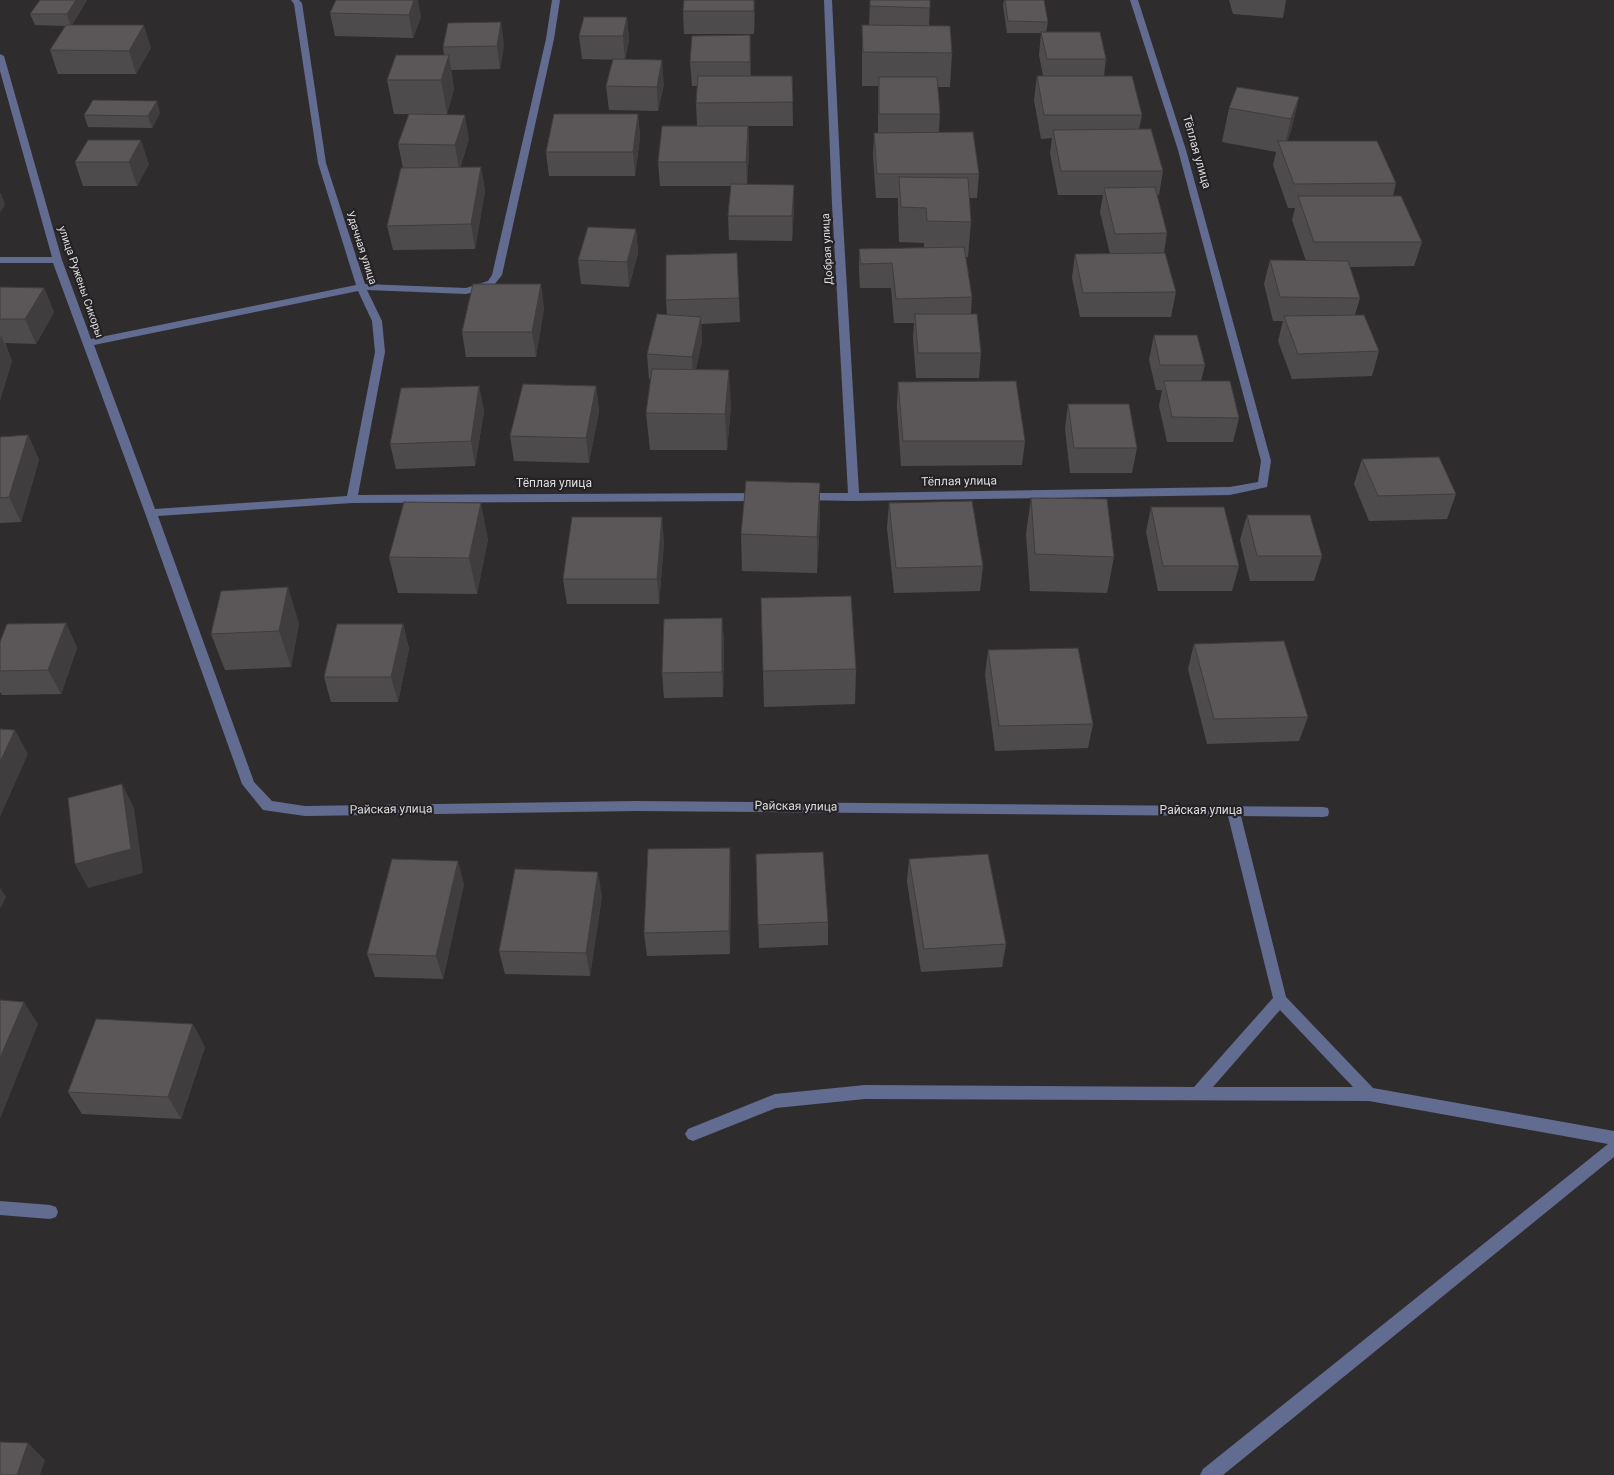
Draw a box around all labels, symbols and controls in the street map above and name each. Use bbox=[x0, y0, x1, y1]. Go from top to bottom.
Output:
street label: Тёплая улица bbox=[1179, 114, 1213, 190]
street label: Удачная улица bbox=[343, 210, 379, 286]
street label: Добрая улица bbox=[820, 213, 836, 285]
street label: улица Ружены Сикоры bbox=[55, 224, 105, 340]
street label: Тёплая улица bbox=[921, 474, 997, 490]
street label: Тёплая улица bbox=[516, 477, 592, 491]
street label: Райская улица bbox=[755, 799, 837, 815]
street label: Райская улица bbox=[350, 802, 432, 818]
street label: Райская улица bbox=[1160, 804, 1242, 818]

